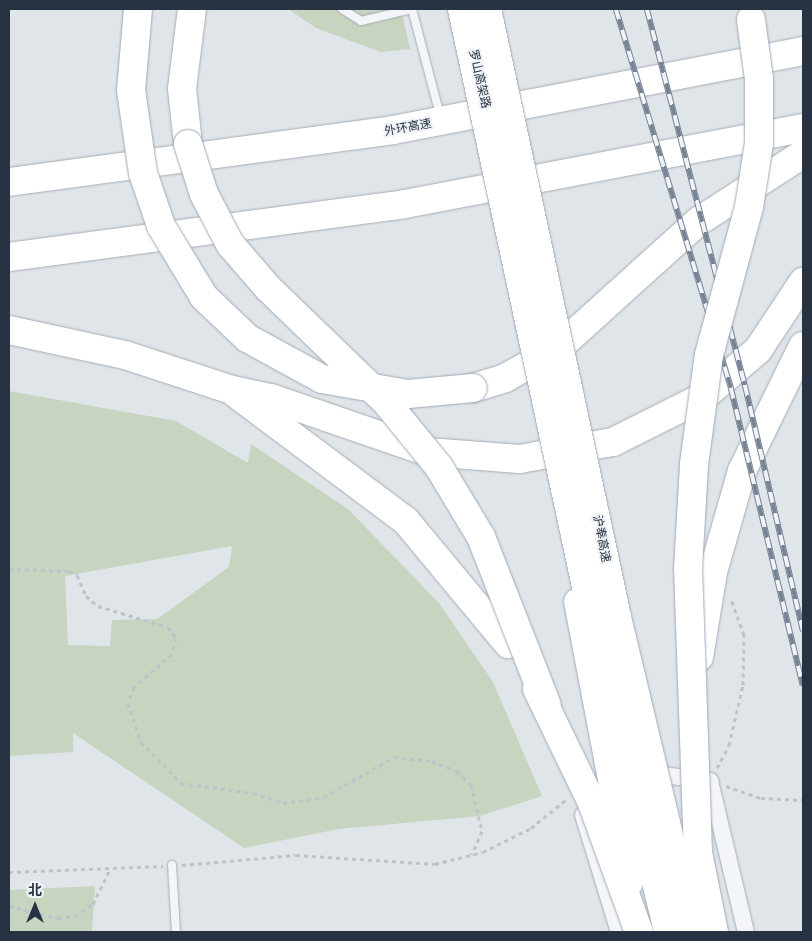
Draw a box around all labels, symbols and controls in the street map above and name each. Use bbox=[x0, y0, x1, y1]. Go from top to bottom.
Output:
street label: 罗山高架路 bbox=[465, 48, 493, 110]
street label: 外环高速 bbox=[383, 117, 433, 139]
street label: 沪奉高速 bbox=[589, 514, 613, 564]
north arrow bbox=[10, 881, 60, 931]
text: 北 bbox=[28, 882, 42, 899]

